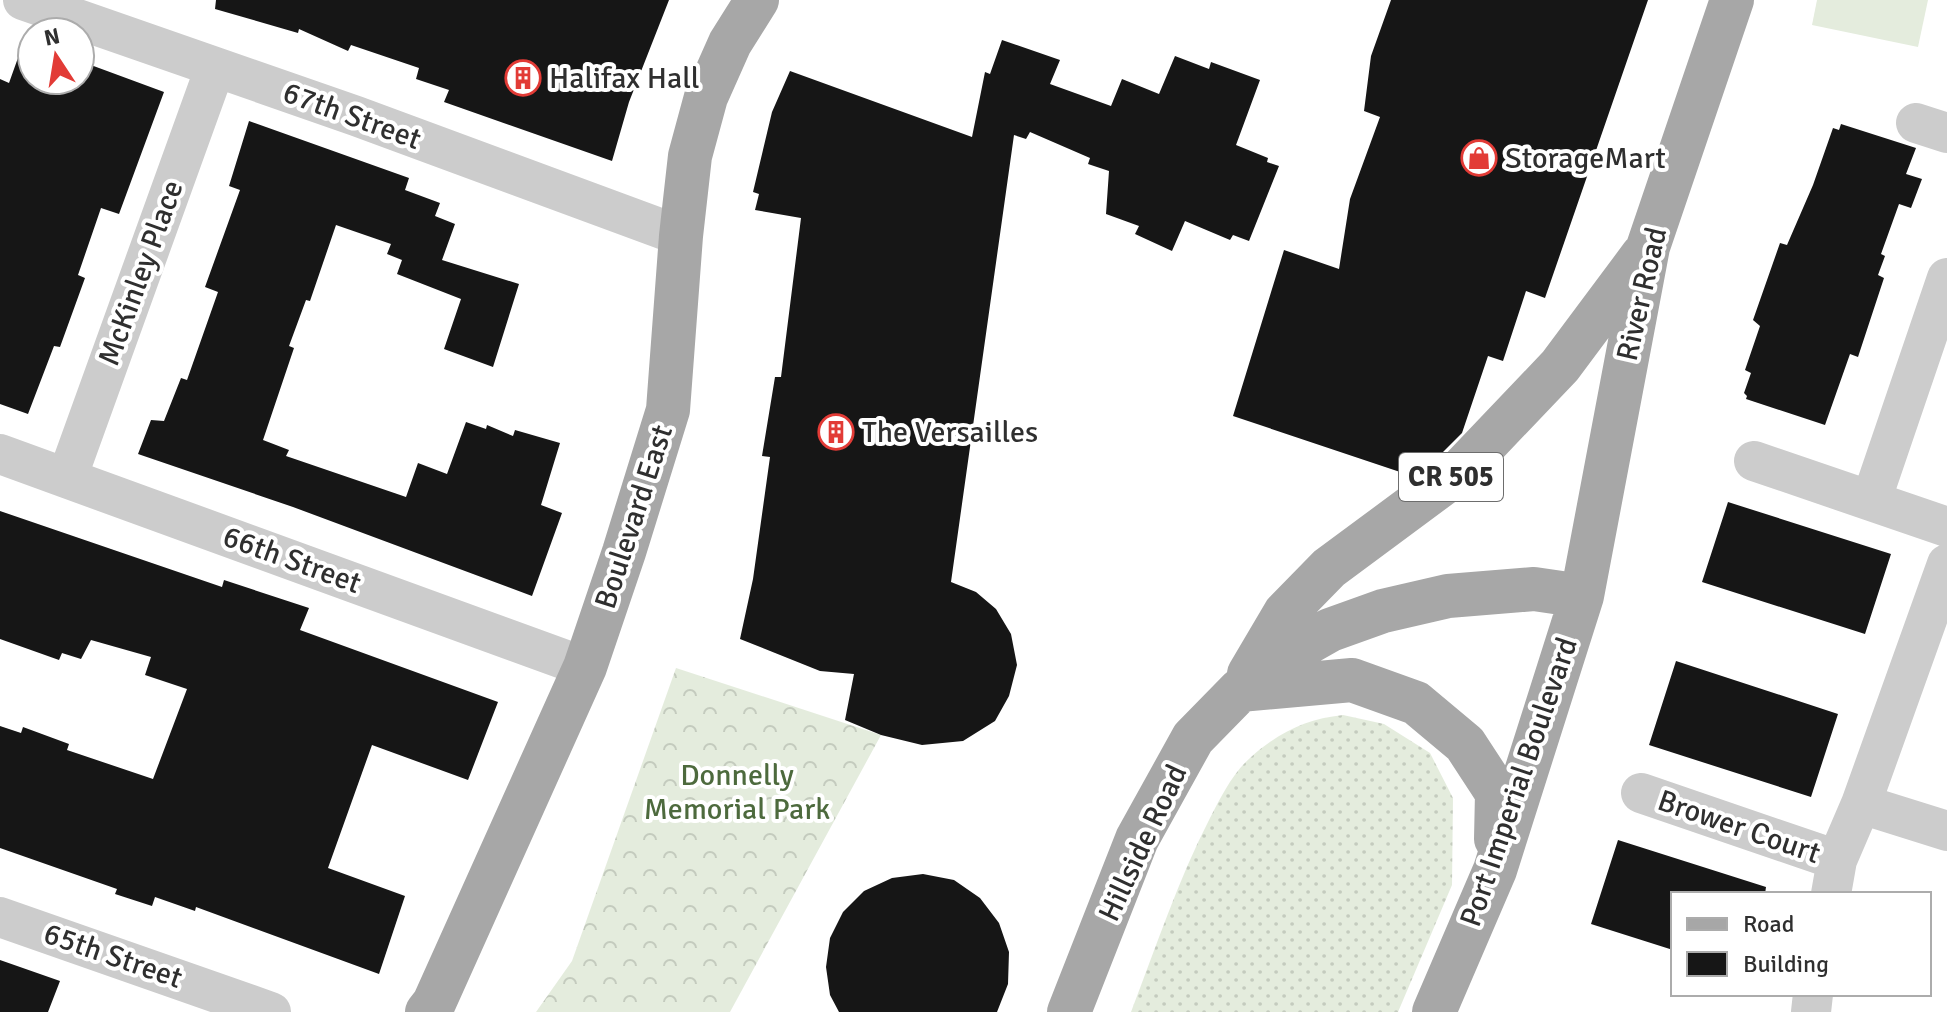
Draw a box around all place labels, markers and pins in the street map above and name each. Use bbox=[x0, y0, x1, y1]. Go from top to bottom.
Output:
building icon: Halifax Hall bbox=[504, 59, 542, 97]
place label: Halifax Hall bbox=[549, 60, 700, 97]
shop icon: StorageMart bbox=[1460, 139, 1498, 177]
place label: StorageMart bbox=[1505, 140, 1666, 177]
building icon: The Versailles bbox=[817, 413, 855, 451]
place label: The Versailles bbox=[862, 414, 1038, 451]

